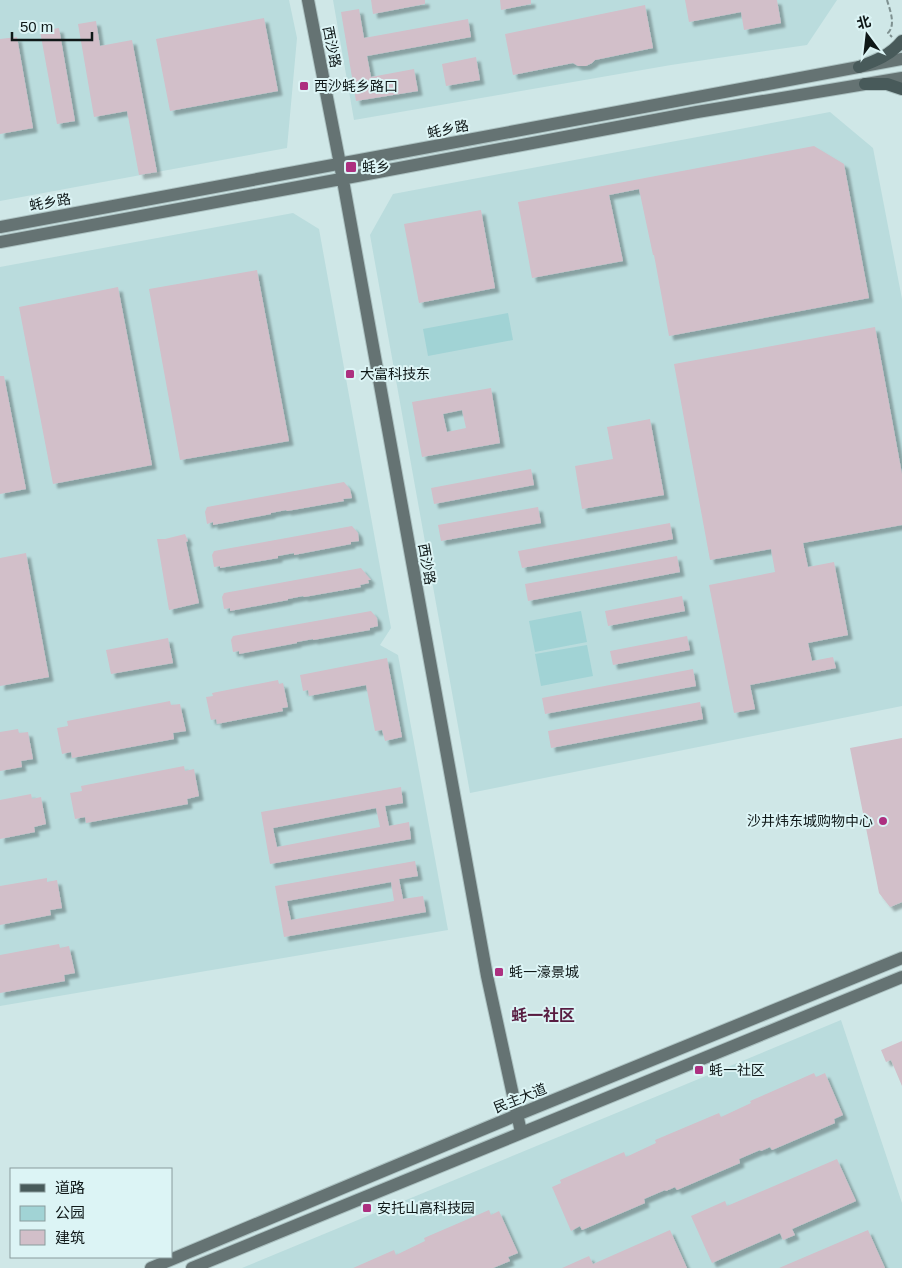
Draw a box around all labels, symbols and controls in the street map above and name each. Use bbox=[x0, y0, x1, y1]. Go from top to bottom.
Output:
scale bar bbox=[12, 10, 92, 42]
north arrow bbox=[842, 10, 892, 60]
text: 北 bbox=[855, 13, 872, 32]
text: 50 m bbox=[20, 18, 53, 35]
street label: 西沙路 bbox=[320, 25, 344, 69]
place label: 西沙蚝乡路口 bbox=[314, 78, 398, 94]
marker: 西沙蚝乡路口 bbox=[298, 80, 310, 92]
street label: 蚝乡路 bbox=[426, 117, 470, 141]
place label: 蚝乡 bbox=[362, 159, 390, 175]
marker: 蚝乡 bbox=[344, 160, 358, 174]
street label: 蚝乡路 bbox=[28, 190, 72, 214]
place label: 大富科技东 bbox=[360, 366, 430, 382]
marker: 大富科技东 bbox=[344, 368, 356, 380]
street label: 西沙路 bbox=[415, 542, 439, 586]
place label: 沙井炜东城购物中心 bbox=[747, 813, 873, 829]
marker: 沙井炜东城购物中心 bbox=[877, 815, 889, 827]
place label: 蚝一濠景城 bbox=[509, 964, 579, 980]
marker: 蚝一濠景城 bbox=[493, 966, 505, 978]
district label: 蚝一社区 bbox=[511, 1006, 575, 1024]
place label: 蚝一社区 bbox=[709, 1062, 765, 1078]
marker: 蚝一社区 bbox=[693, 1064, 705, 1076]
street label: 民主大道 bbox=[491, 1080, 549, 1116]
legend bbox=[10, 1168, 172, 1258]
text: 道路 bbox=[55, 1179, 85, 1196]
place label: 安托山高科技园 bbox=[377, 1200, 475, 1216]
marker: 安托山高科技园 bbox=[361, 1202, 373, 1214]
text: 公园 bbox=[55, 1204, 85, 1221]
text: 建筑 bbox=[55, 1229, 85, 1246]

